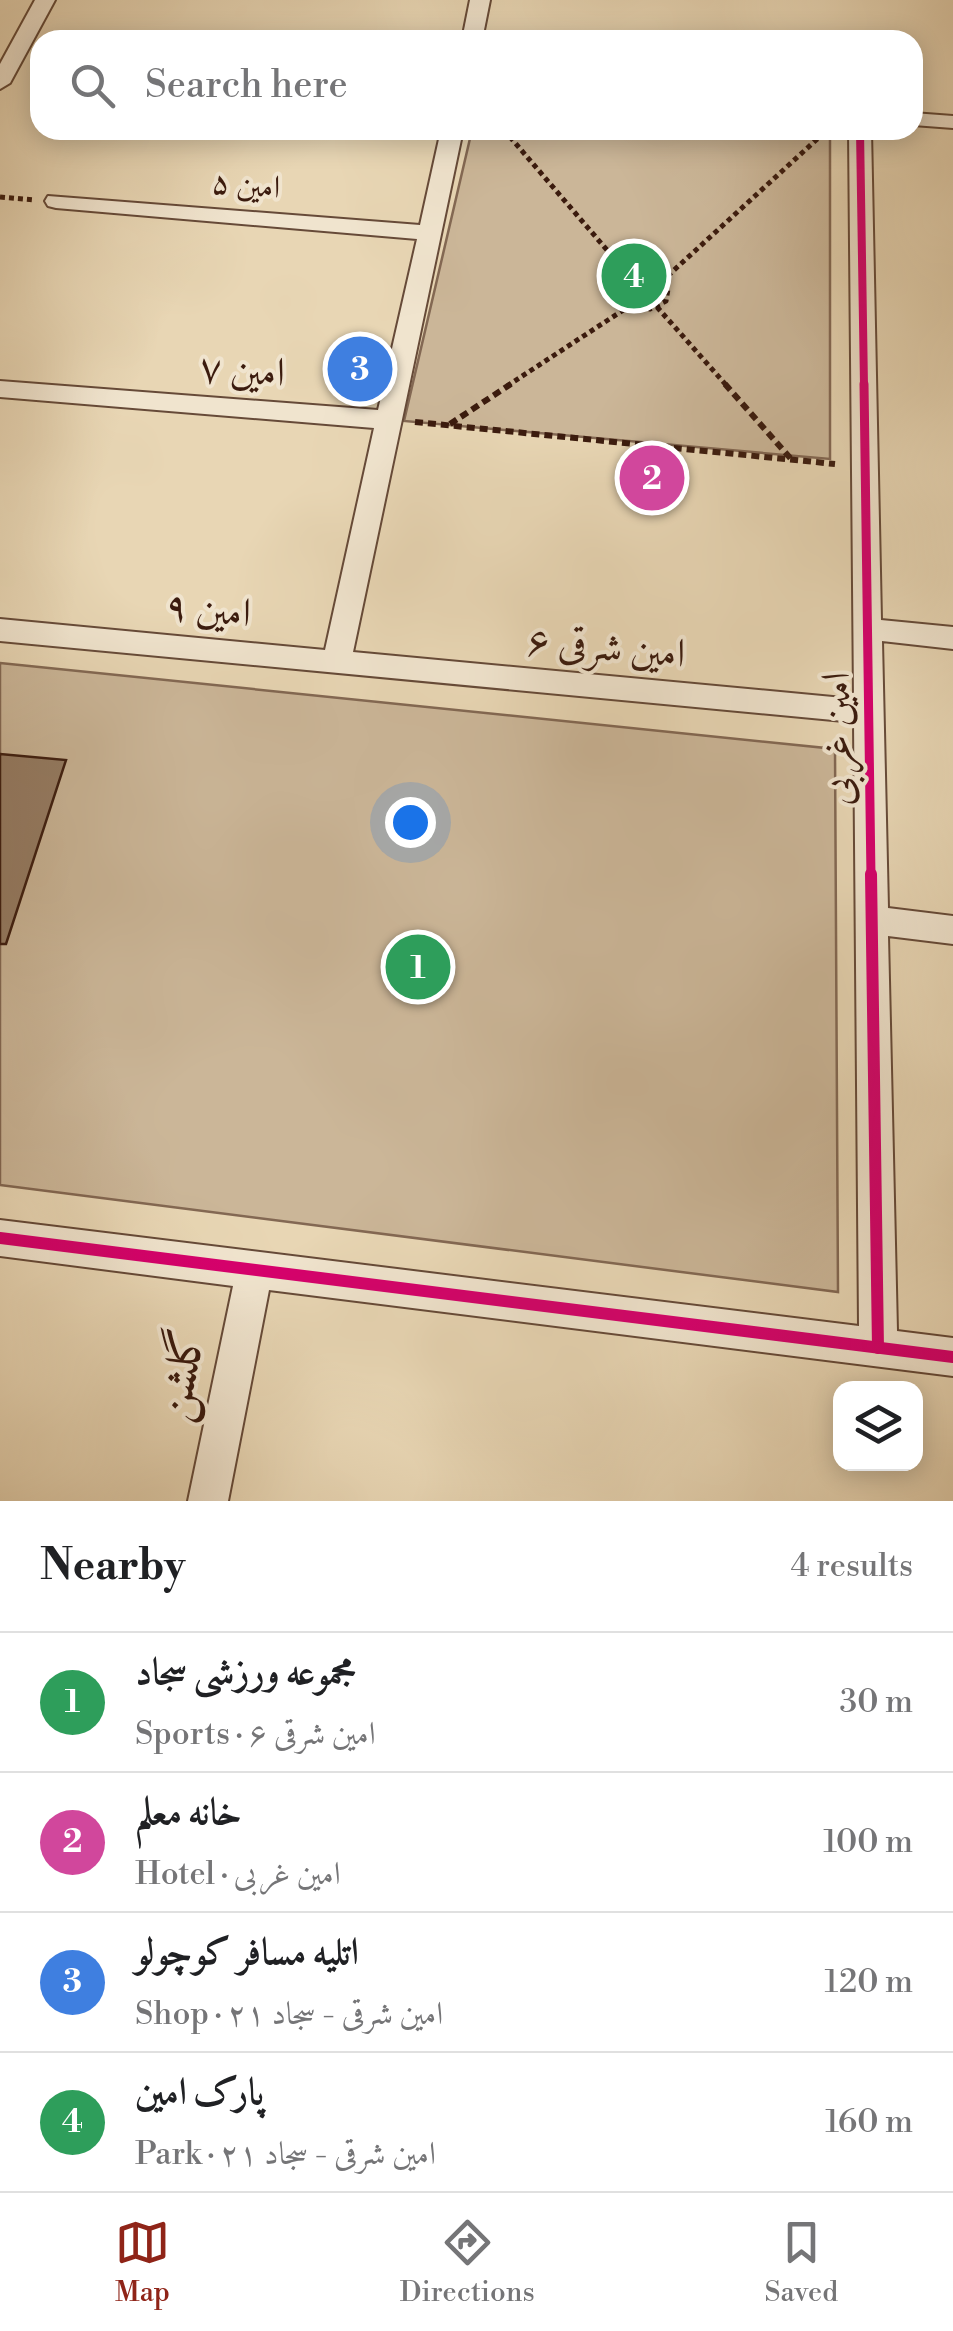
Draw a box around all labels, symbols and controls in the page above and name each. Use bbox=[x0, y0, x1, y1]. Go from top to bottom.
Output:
search box bbox=[30, 30, 923, 140]
icon: search bbox=[65, 58, 120, 113]
text: Search here bbox=[145, 62, 348, 109]
street label: امین ۵ bbox=[210, 162, 282, 208]
pin: 4 bbox=[602, 238, 666, 314]
pin: 3 bbox=[328, 332, 392, 406]
street label: امین ۷ bbox=[197, 343, 287, 399]
pin: 2 bbox=[620, 440, 684, 516]
street label: امین ۹ bbox=[162, 581, 254, 639]
street label: امین شرقی ۶ bbox=[525, 616, 687, 680]
street label: امین غربی bbox=[812, 672, 865, 806]
your location bbox=[385, 797, 436, 848]
pin: 1 bbox=[386, 930, 450, 1004]
street label: گلشن bbox=[143, 1323, 221, 1427]
map controls bbox=[833, 1381, 923, 1471]
button: layers bbox=[833, 1381, 923, 1471]
text: Nearby bbox=[40, 1540, 185, 1593]
text: 4 results bbox=[791, 1546, 913, 1586]
text: مجموعه ورزشی سجاد bbox=[135, 1649, 356, 1696]
text: 1 bbox=[65, 1682, 80, 1722]
text: 30 m bbox=[839, 1682, 913, 1722]
text: Sports · امین شرقی ۶ bbox=[135, 1714, 376, 1754]
text: خانه معلم bbox=[135, 1789, 241, 1836]
text: 2 bbox=[62, 1822, 83, 1862]
text: 100 m bbox=[823, 1822, 913, 1862]
text: Hotel · امین غربی bbox=[135, 1854, 341, 1894]
text: اتليه مسافر كوچولو bbox=[135, 1929, 359, 1976]
text: 3 bbox=[63, 1962, 82, 2002]
text: 120 m bbox=[824, 1962, 913, 2002]
text: Shop · امین شرقی - سجاد ۲۱ bbox=[135, 1994, 443, 2034]
text: پارک امین bbox=[135, 2069, 264, 2116]
text: 4 bbox=[62, 2102, 83, 2142]
text: 160 m bbox=[825, 2102, 913, 2142]
text: Park · امین شرقی - سجاد ۲۱ bbox=[135, 2134, 436, 2174]
tab: Map bbox=[115, 2215, 170, 2310]
tab: Directions bbox=[400, 2215, 535, 2310]
tab: Saved bbox=[765, 2215, 838, 2310]

